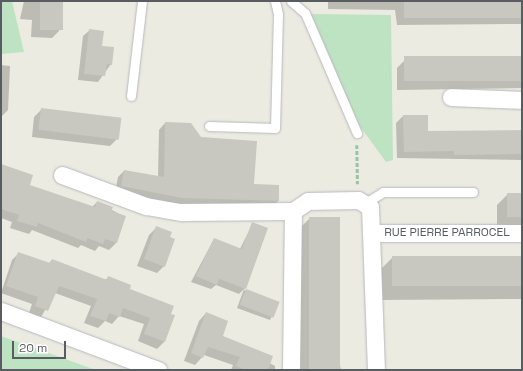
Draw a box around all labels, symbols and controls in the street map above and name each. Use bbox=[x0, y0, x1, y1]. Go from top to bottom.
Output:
street label: RUE PIERRE PARROCEL bbox=[384, 226, 510, 240]
scale bar bbox=[14, 333, 68, 359]
text: 20 m bbox=[19, 340, 47, 356]

